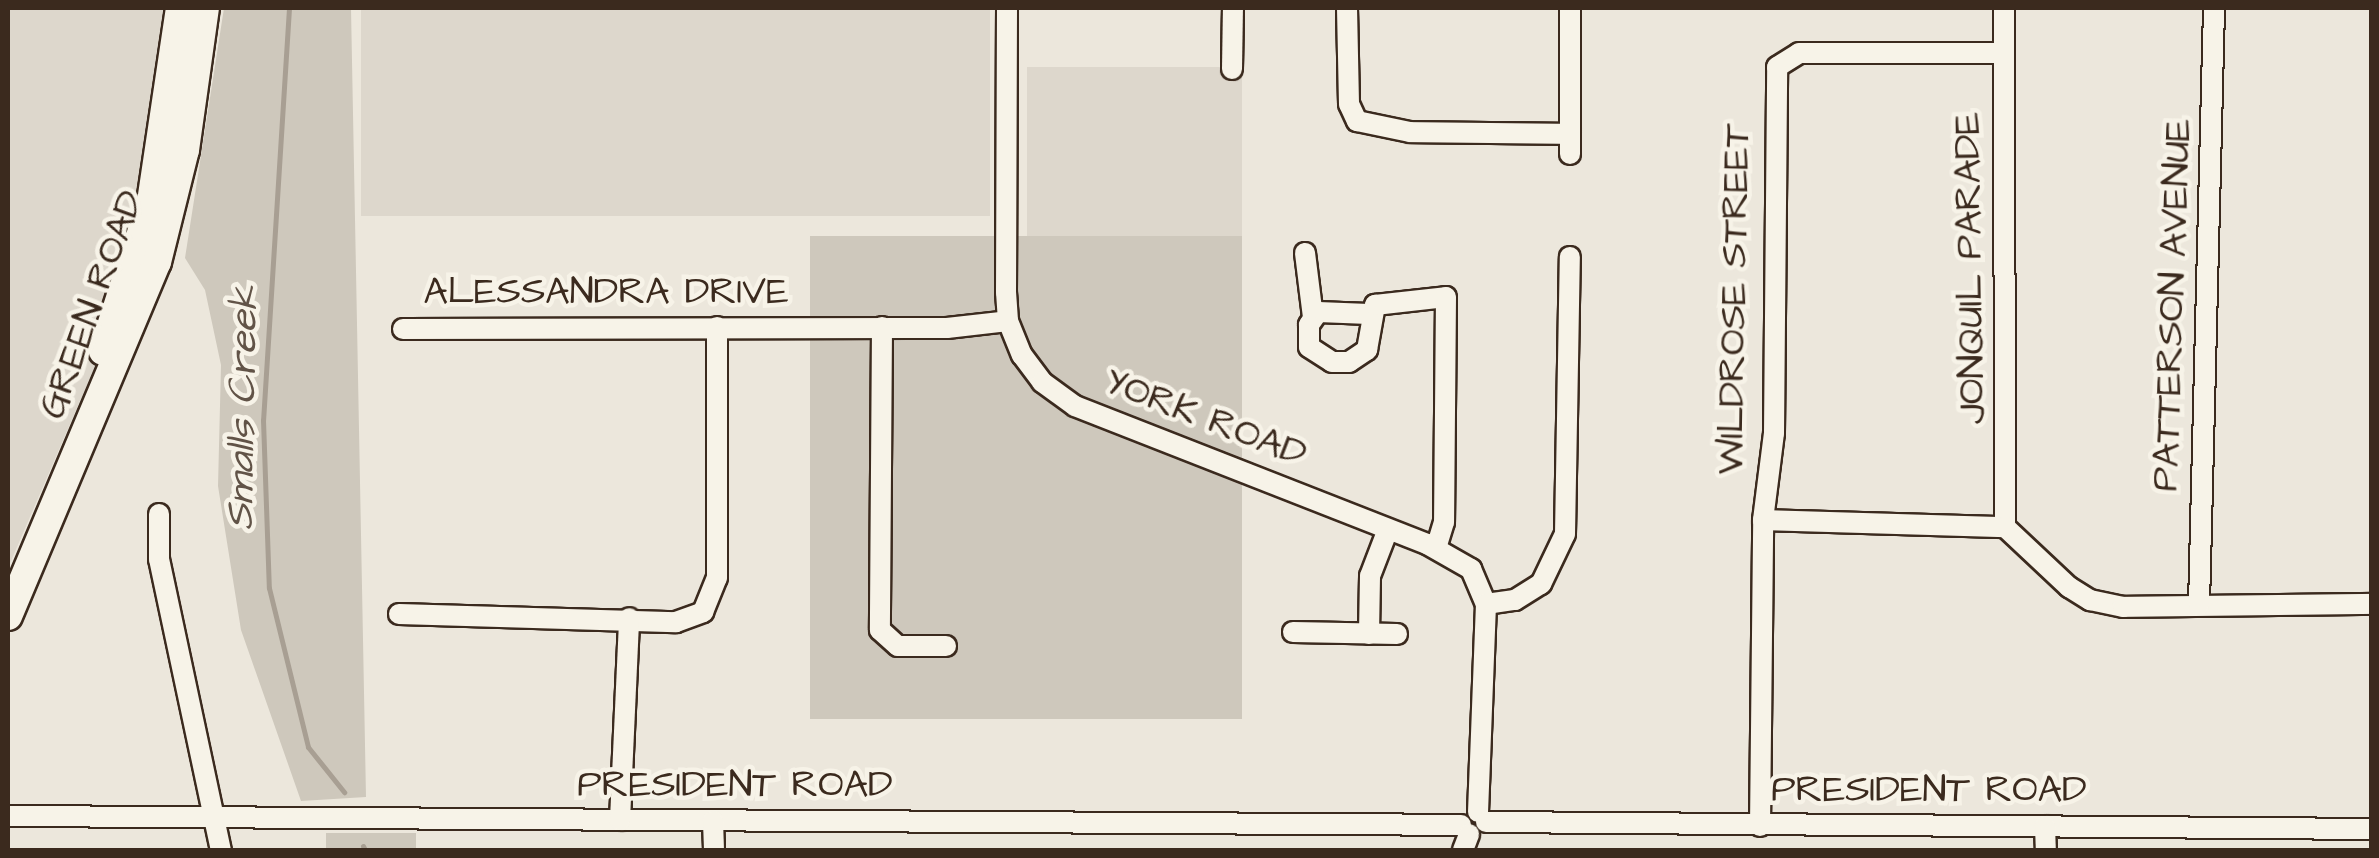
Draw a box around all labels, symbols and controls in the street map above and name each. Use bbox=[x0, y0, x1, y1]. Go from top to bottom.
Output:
street label: JONQUIL PARADE bbox=[1945, 112, 1997, 424]
street label: PATTERSON AVENUE bbox=[2144, 118, 2202, 492]
street label: WILDROSE STREET bbox=[1709, 123, 1761, 475]
street label: GREEN ROAD bbox=[31, 185, 155, 425]
street label: ALESSANDRA DRIVE bbox=[423, 270, 789, 316]
water label: Smalls Creek bbox=[217, 286, 269, 530]
street label: YORK ROAD bbox=[1098, 360, 1312, 478]
street label: PRESIDENT ROAD bbox=[577, 763, 893, 809]
street label: PRESIDENT ROAD bbox=[1771, 768, 2087, 814]

